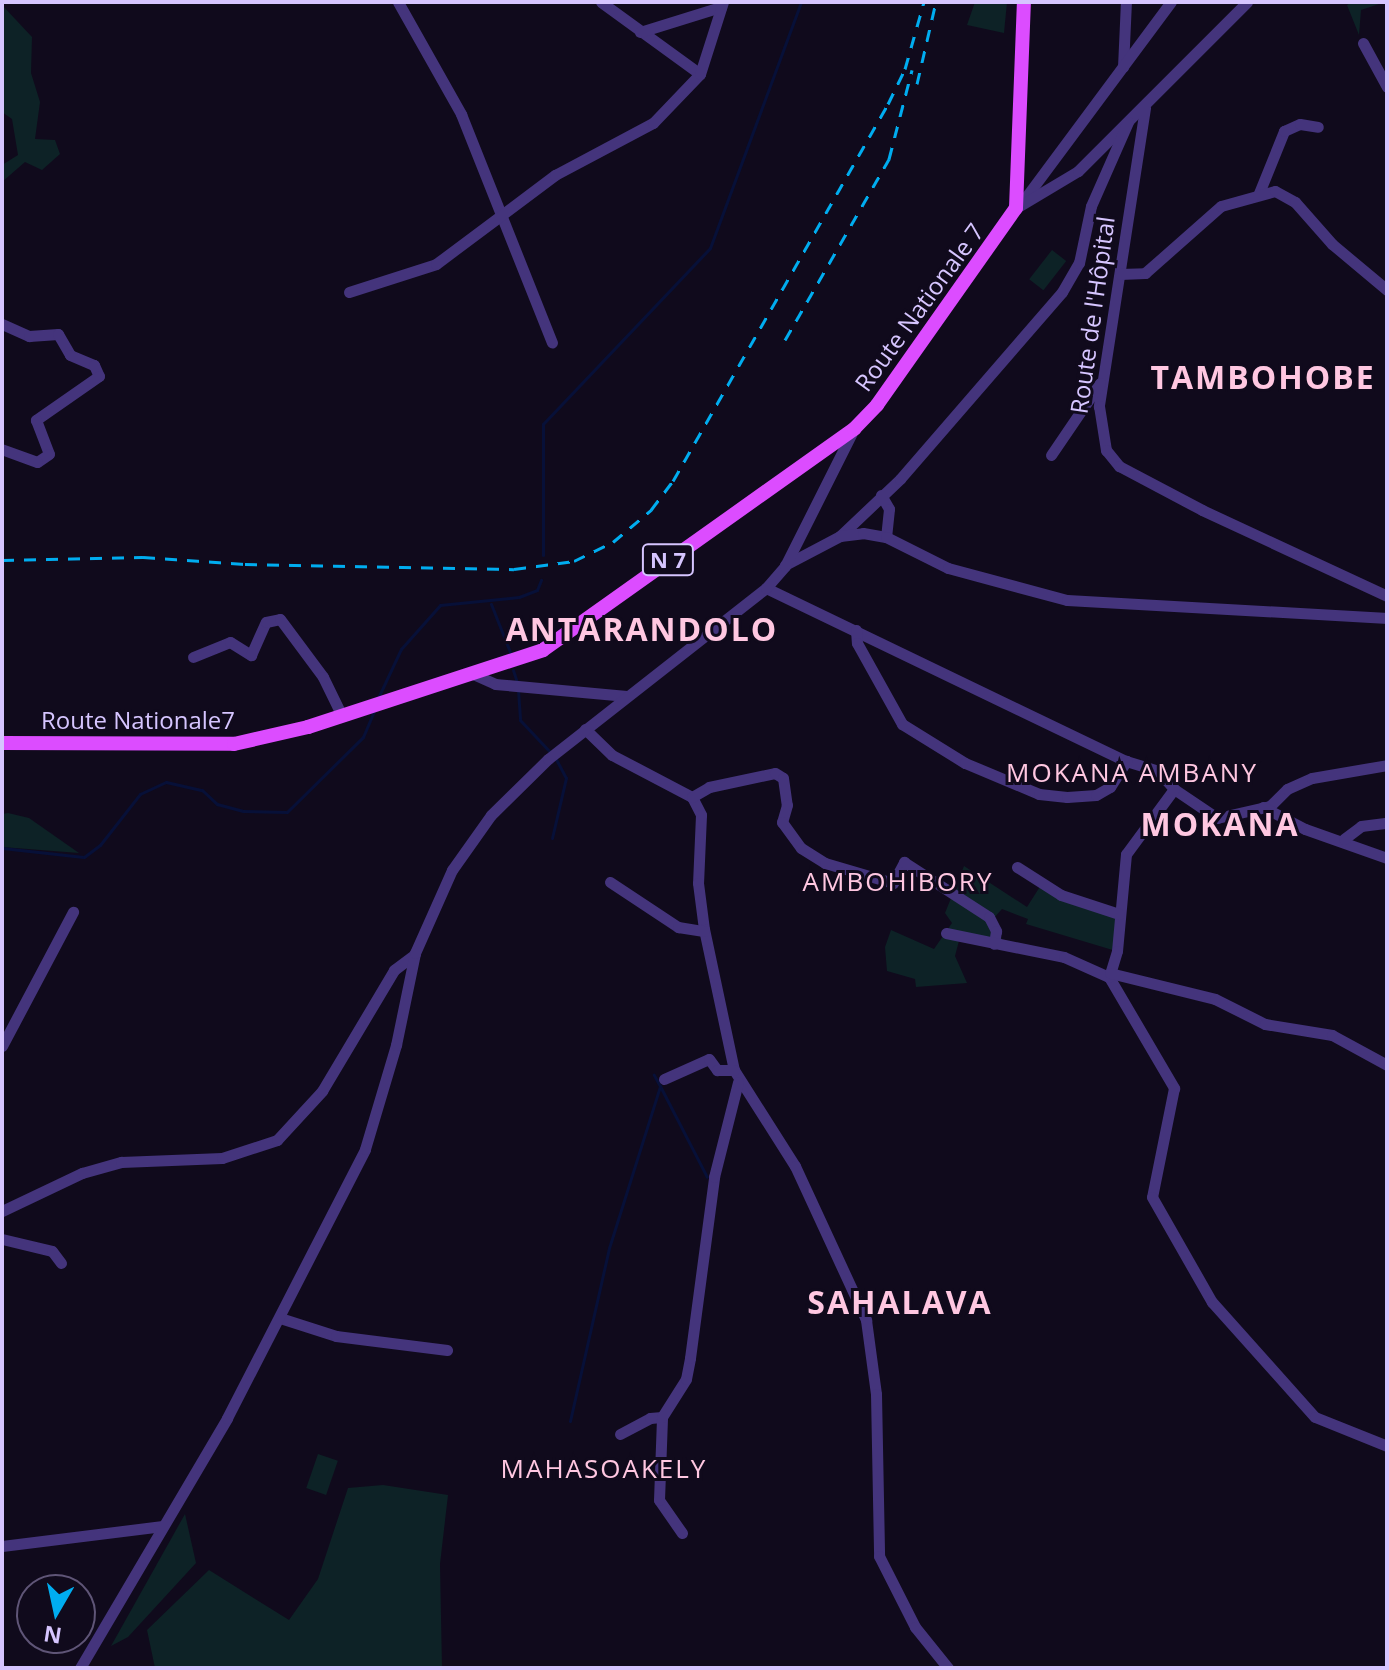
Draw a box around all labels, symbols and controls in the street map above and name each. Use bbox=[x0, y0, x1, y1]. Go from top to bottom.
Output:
street label: Route de l'Hôpital bbox=[1064, 215, 1120, 415]
street label: Route Nationale 7 bbox=[849, 218, 989, 396]
district label: TAMBOHOBE bbox=[1150, 358, 1376, 396]
road number: N 7 bbox=[640, 542, 696, 578]
district label: ANTARANDOLO bbox=[506, 610, 778, 648]
street label: Route Nationale7 bbox=[41, 706, 235, 734]
district label: MOKANA AMBANY bbox=[1006, 757, 1258, 789]
district label: MOKANA bbox=[1140, 805, 1300, 843]
district label: AMBOHIBORY bbox=[803, 866, 993, 898]
district label: SAHALAVA bbox=[807, 1283, 993, 1321]
district label: MAHASOAKELY bbox=[501, 1453, 707, 1485]
north arrow bbox=[16, 1574, 96, 1654]
text: N bbox=[41, 1620, 64, 1652]

